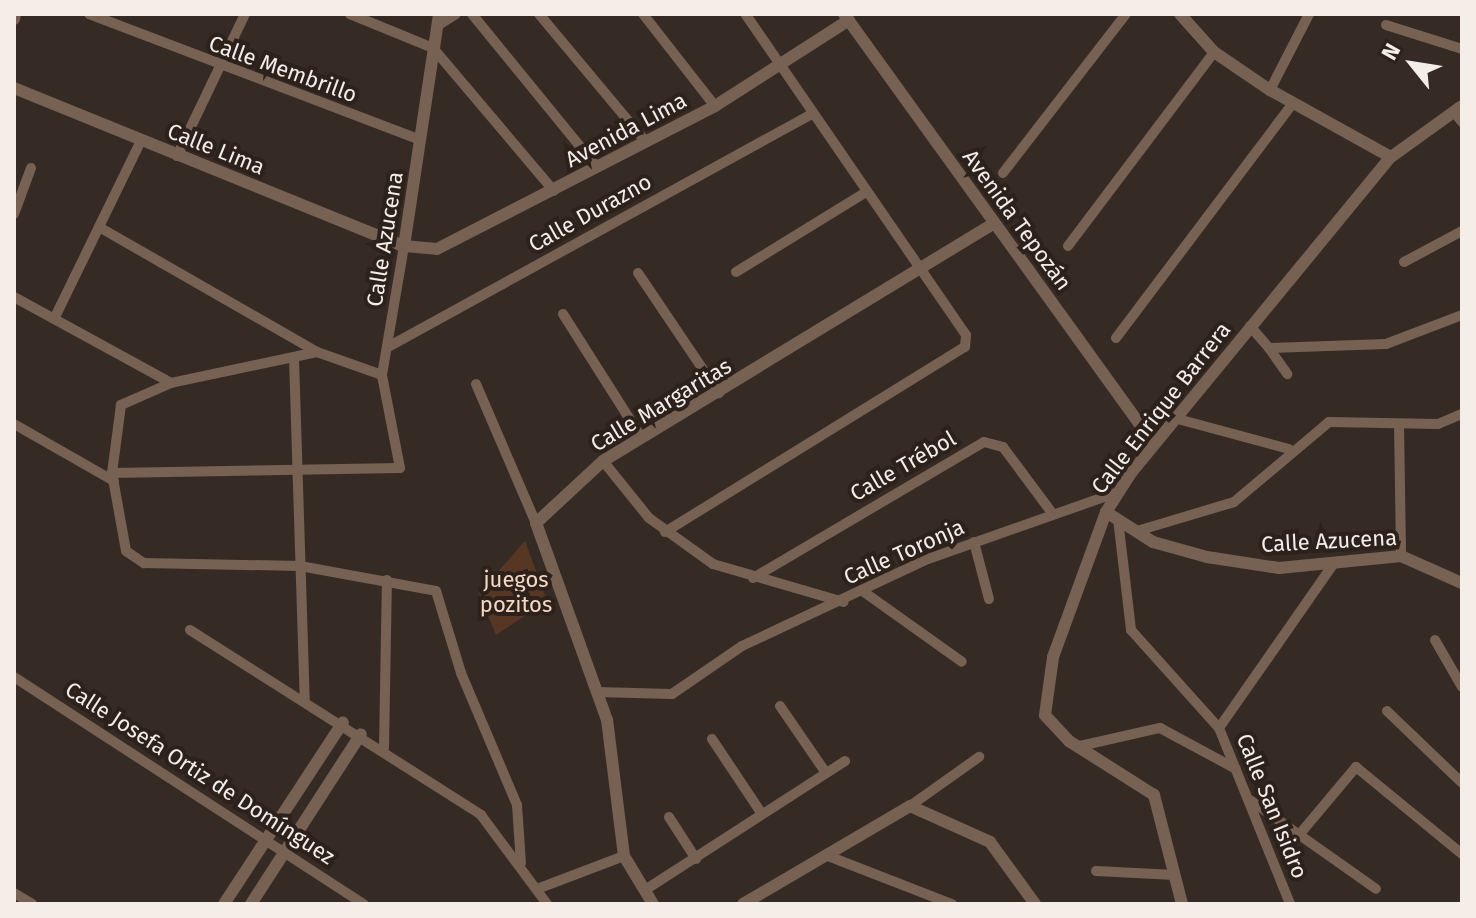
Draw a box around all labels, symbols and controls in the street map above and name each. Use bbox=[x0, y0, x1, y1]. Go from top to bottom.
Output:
north arrow bbox=[1372, 24, 1452, 104]
street label: Calle Membrillo bbox=[205, 30, 361, 108]
text: N bbox=[1375, 39, 1406, 65]
street label: Avenida Lima bbox=[561, 87, 691, 173]
street label: Calle Lima bbox=[164, 118, 268, 180]
street label: Avenida Tepozán bbox=[957, 145, 1077, 295]
street label: Calle Durazno bbox=[524, 168, 656, 258]
street label: Calle Azucena bbox=[361, 170, 409, 308]
street label: Calle Enrique Barrera bbox=[1086, 317, 1236, 499]
street label: Calle Margaritas bbox=[586, 353, 736, 457]
street label: Calle Trébol bbox=[846, 425, 960, 507]
street label: Calle Toronja bbox=[840, 514, 968, 590]
street label: Calle Azucena bbox=[1260, 524, 1398, 558]
park label: juegos pozitos bbox=[480, 566, 552, 618]
street label: Calle Josefa Ortiz de Domínguez bbox=[60, 676, 340, 870]
street label: Calle San Isidro bbox=[1231, 730, 1313, 882]

